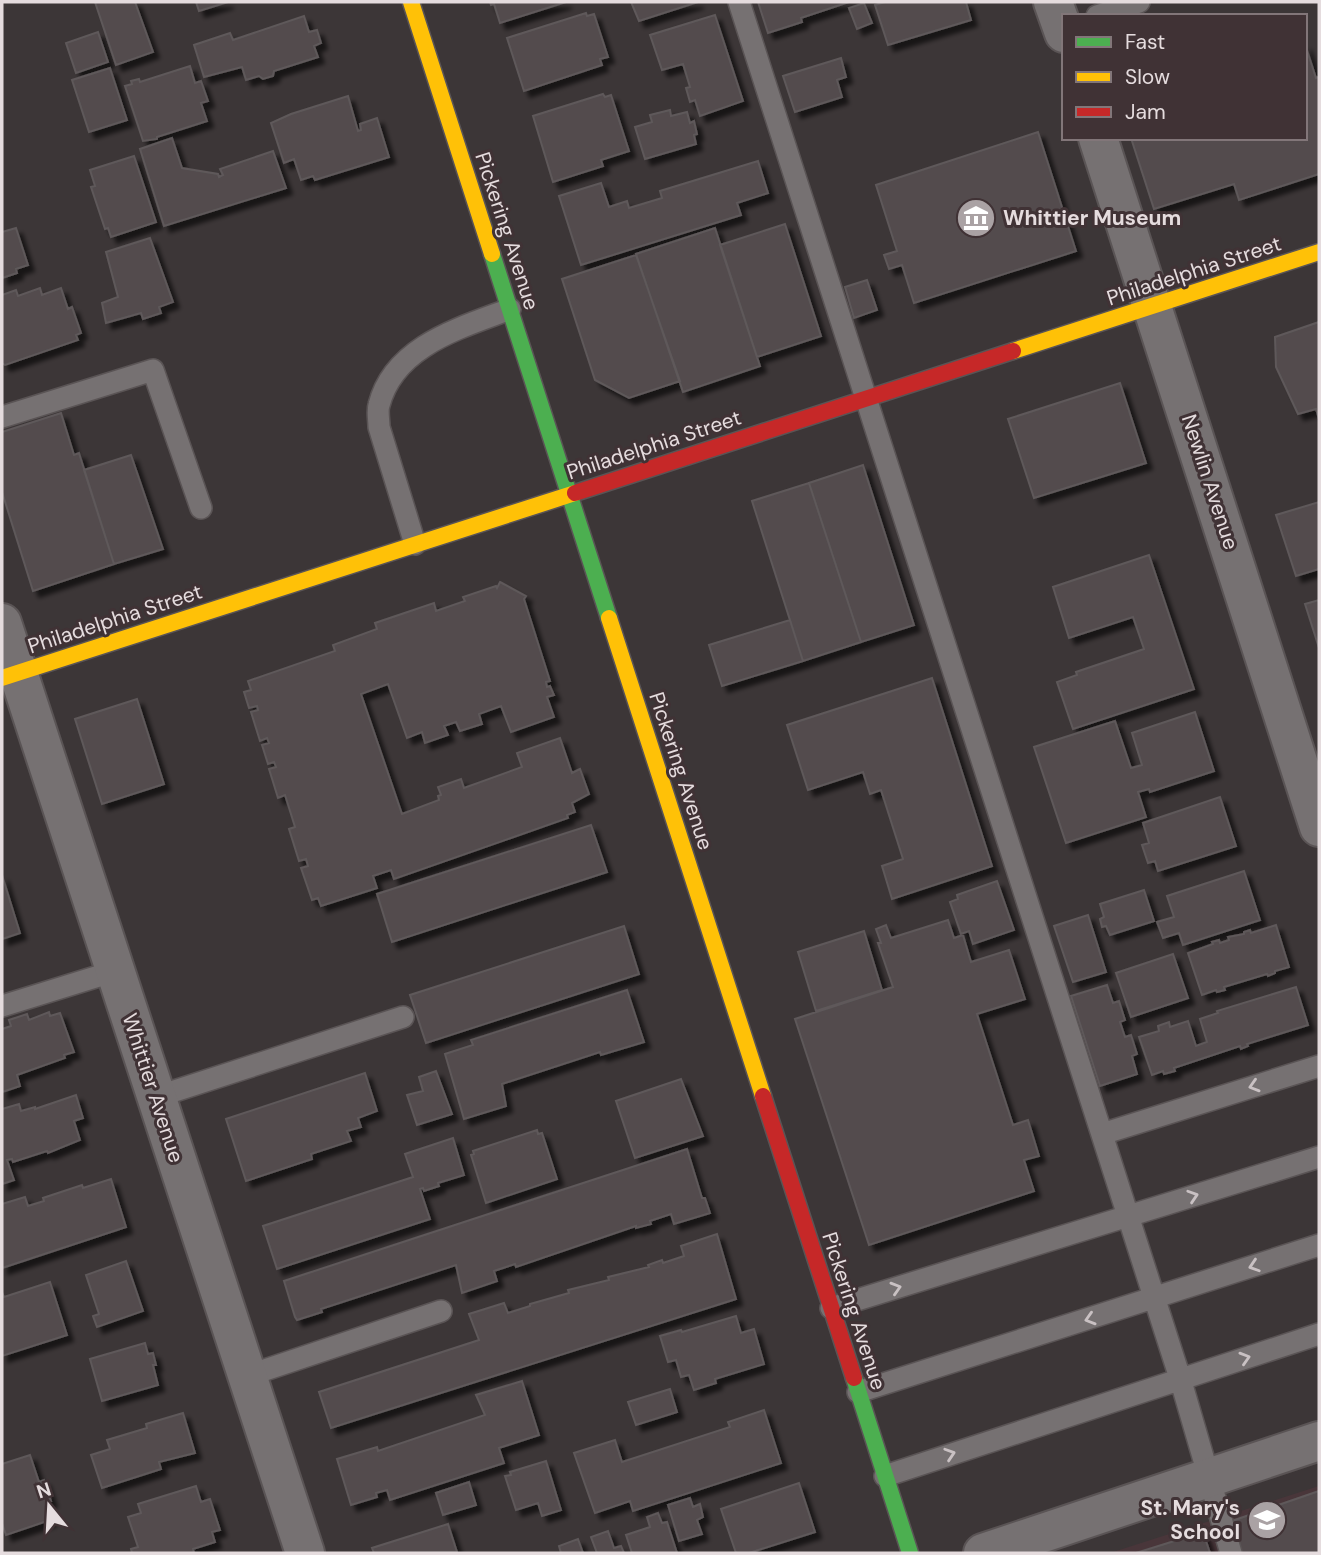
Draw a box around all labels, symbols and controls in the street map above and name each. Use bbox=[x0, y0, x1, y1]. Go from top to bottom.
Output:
legend bbox=[1062, 14, 1307, 140]
text: Fast bbox=[1125, 28, 1165, 56]
text: Slow bbox=[1125, 63, 1170, 91]
text: Jam bbox=[1125, 98, 1166, 126]
street label: Pickering Avenue bbox=[468, 148, 546, 314]
museum icon: Whittier Museum bbox=[955, 197, 997, 239]
place label: Whittier Museum bbox=[1003, 204, 1181, 232]
street label: Philadelphia Street bbox=[1103, 230, 1285, 312]
street label: Philadelphia Street bbox=[563, 404, 745, 486]
street label: Newlin Avenue bbox=[1175, 411, 1245, 553]
street label: Philadelphia Street bbox=[24, 578, 206, 660]
street label: Pickering Avenue bbox=[642, 688, 720, 854]
street label: Whittier Avenue bbox=[116, 1010, 190, 1166]
one-way arrow bbox=[1248, 1078, 1260, 1093]
one-way arrow bbox=[1187, 1190, 1199, 1205]
street label: Pickering Avenue bbox=[815, 1228, 893, 1394]
one-way arrow bbox=[1249, 1258, 1261, 1272]
one-way arrow bbox=[889, 1282, 902, 1296]
one-way arrow bbox=[1084, 1311, 1096, 1325]
one-way arrow bbox=[1239, 1351, 1251, 1366]
one-way arrow bbox=[943, 1448, 955, 1463]
north arrow bbox=[14, 1471, 84, 1541]
text: N bbox=[33, 1476, 54, 1504]
place label: St. Mary's School bbox=[1141, 1494, 1240, 1546]
school or university icon: St. Mary's School bbox=[1246, 1499, 1288, 1541]

